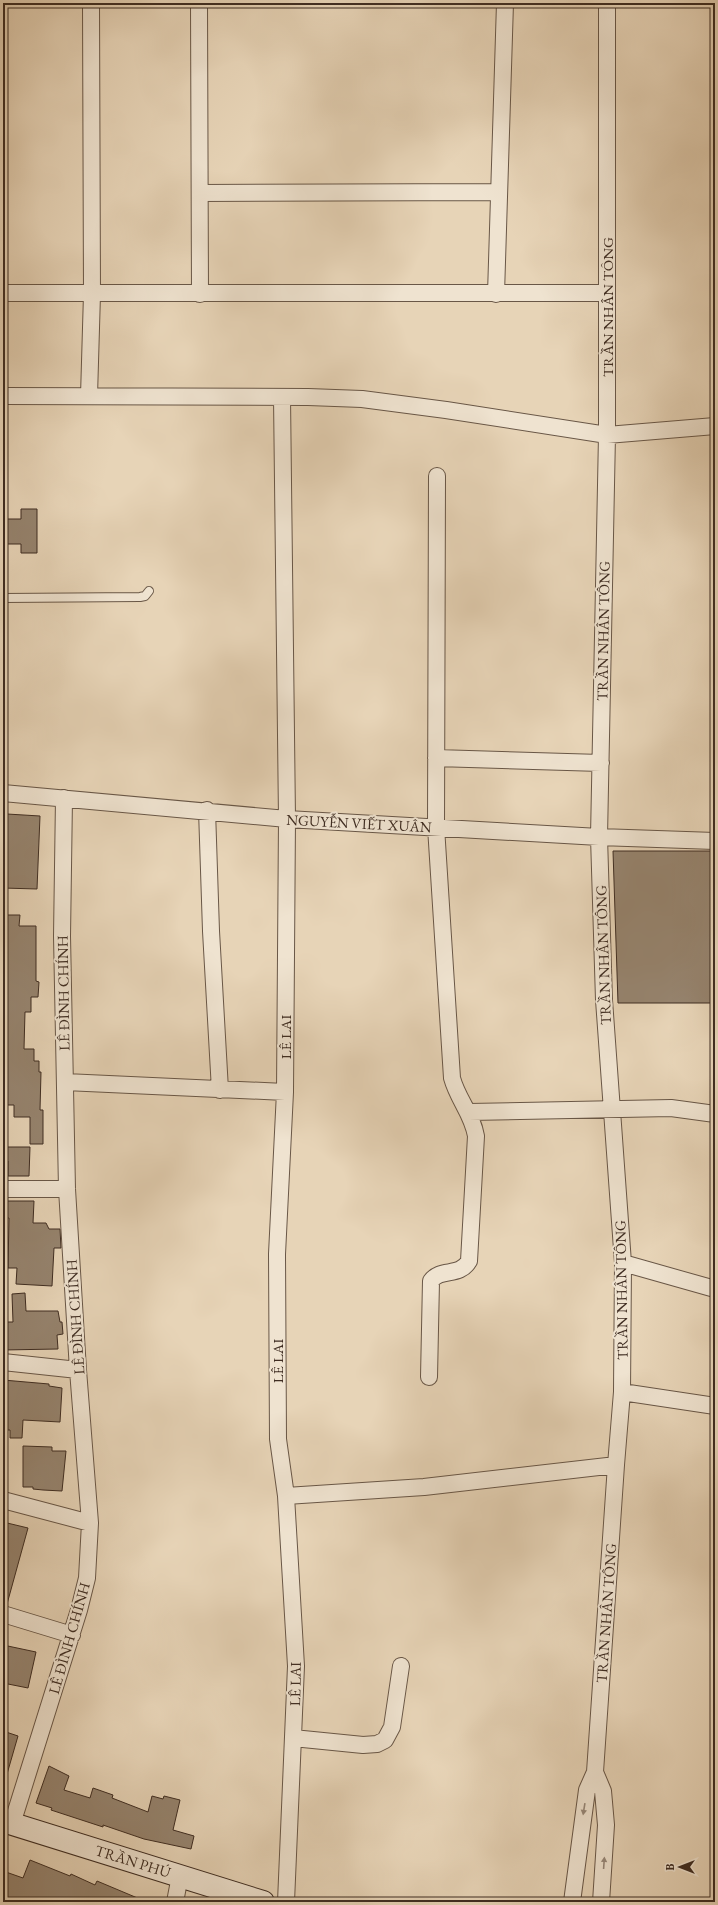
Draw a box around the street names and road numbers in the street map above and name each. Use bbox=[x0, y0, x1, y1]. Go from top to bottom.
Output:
street label: TRẦN NHÂN TÔNG bbox=[598, 237, 617, 377]
street label: TRẦN NHÂN TÔNG bbox=[592, 561, 614, 701]
street label: NGUYỄN VIẾT XUÂN bbox=[286, 810, 432, 836]
street label: TRẦN NHÂN TÔNG bbox=[591, 885, 615, 1025]
street label: LÊ ĐÌNH CHÍNH bbox=[52, 935, 74, 1051]
street label: LÊ LAI bbox=[276, 1015, 295, 1059]
street label: TRẦN NHÂN TÔNG bbox=[610, 1220, 632, 1360]
street label: LÊ ĐÌNH CHÍNH bbox=[61, 1259, 89, 1375]
street label: LÊ LAI bbox=[268, 1339, 287, 1383]
street label: TRẦN NHÂN TÔNG bbox=[592, 1542, 620, 1683]
street label: LÊ ĐÌNH CHÍNH bbox=[44, 1580, 94, 1696]
street label: LÊ LAI bbox=[285, 1662, 305, 1706]
street label: TRẦN PHÚ bbox=[93, 1840, 173, 1882]

